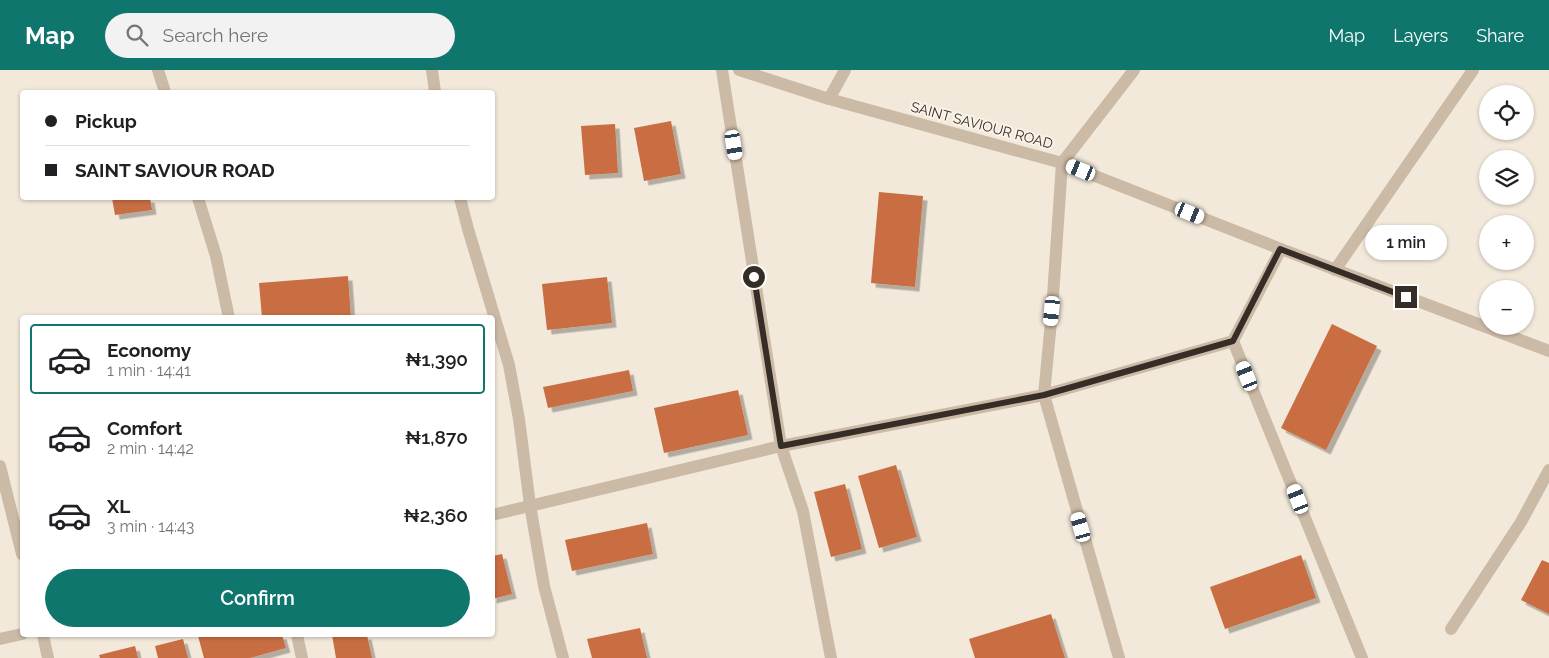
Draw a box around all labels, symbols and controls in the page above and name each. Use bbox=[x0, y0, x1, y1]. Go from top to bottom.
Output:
search box bbox=[105, 13, 455, 58]
text: Map bbox=[25, 21, 75, 50]
icon: search bbox=[123, 21, 151, 49]
text: Search here bbox=[163, 24, 268, 46]
text: Map bbox=[1329, 25, 1365, 46]
text: Layers bbox=[1393, 25, 1448, 46]
text: Share bbox=[1476, 25, 1524, 46]
map controls bbox=[1479, 85, 1534, 335]
button: locate bbox=[1479, 85, 1534, 140]
street label: SAINT SAVIOUR ROAD bbox=[909, 98, 1055, 152]
text: Pickup bbox=[75, 110, 137, 132]
car bbox=[724, 129, 743, 161]
button: layers bbox=[1479, 150, 1534, 205]
car bbox=[1064, 157, 1097, 183]
text: SAINT SAVIOUR ROAD bbox=[75, 159, 275, 181]
car bbox=[1173, 200, 1206, 226]
button: + bbox=[1479, 215, 1534, 270]
callout: 1 min bbox=[1365, 224, 1447, 260]
text: 1 min bbox=[1386, 233, 1426, 252]
route start bbox=[743, 266, 765, 288]
button: − bbox=[1479, 280, 1534, 335]
route end bbox=[1395, 286, 1417, 308]
car bbox=[1042, 295, 1061, 327]
icon: car bbox=[47, 337, 92, 382]
text: Economy bbox=[107, 339, 191, 361]
text: ₦1,390 bbox=[405, 348, 468, 370]
car bbox=[1234, 359, 1259, 393]
text: 1 min · 14:41 bbox=[107, 361, 191, 380]
icon: car bbox=[47, 415, 92, 460]
text: Comfort bbox=[107, 417, 182, 439]
text: ₦1,870 bbox=[405, 426, 468, 448]
text: 2 min · 14:42 bbox=[107, 439, 194, 458]
car bbox=[1285, 482, 1310, 516]
icon: car bbox=[47, 493, 92, 538]
text: XL bbox=[107, 495, 130, 517]
text: ₦2,360 bbox=[403, 504, 468, 526]
car bbox=[1069, 511, 1092, 543]
text: 3 min · 14:43 bbox=[107, 517, 194, 536]
button: Confirm bbox=[45, 569, 470, 627]

